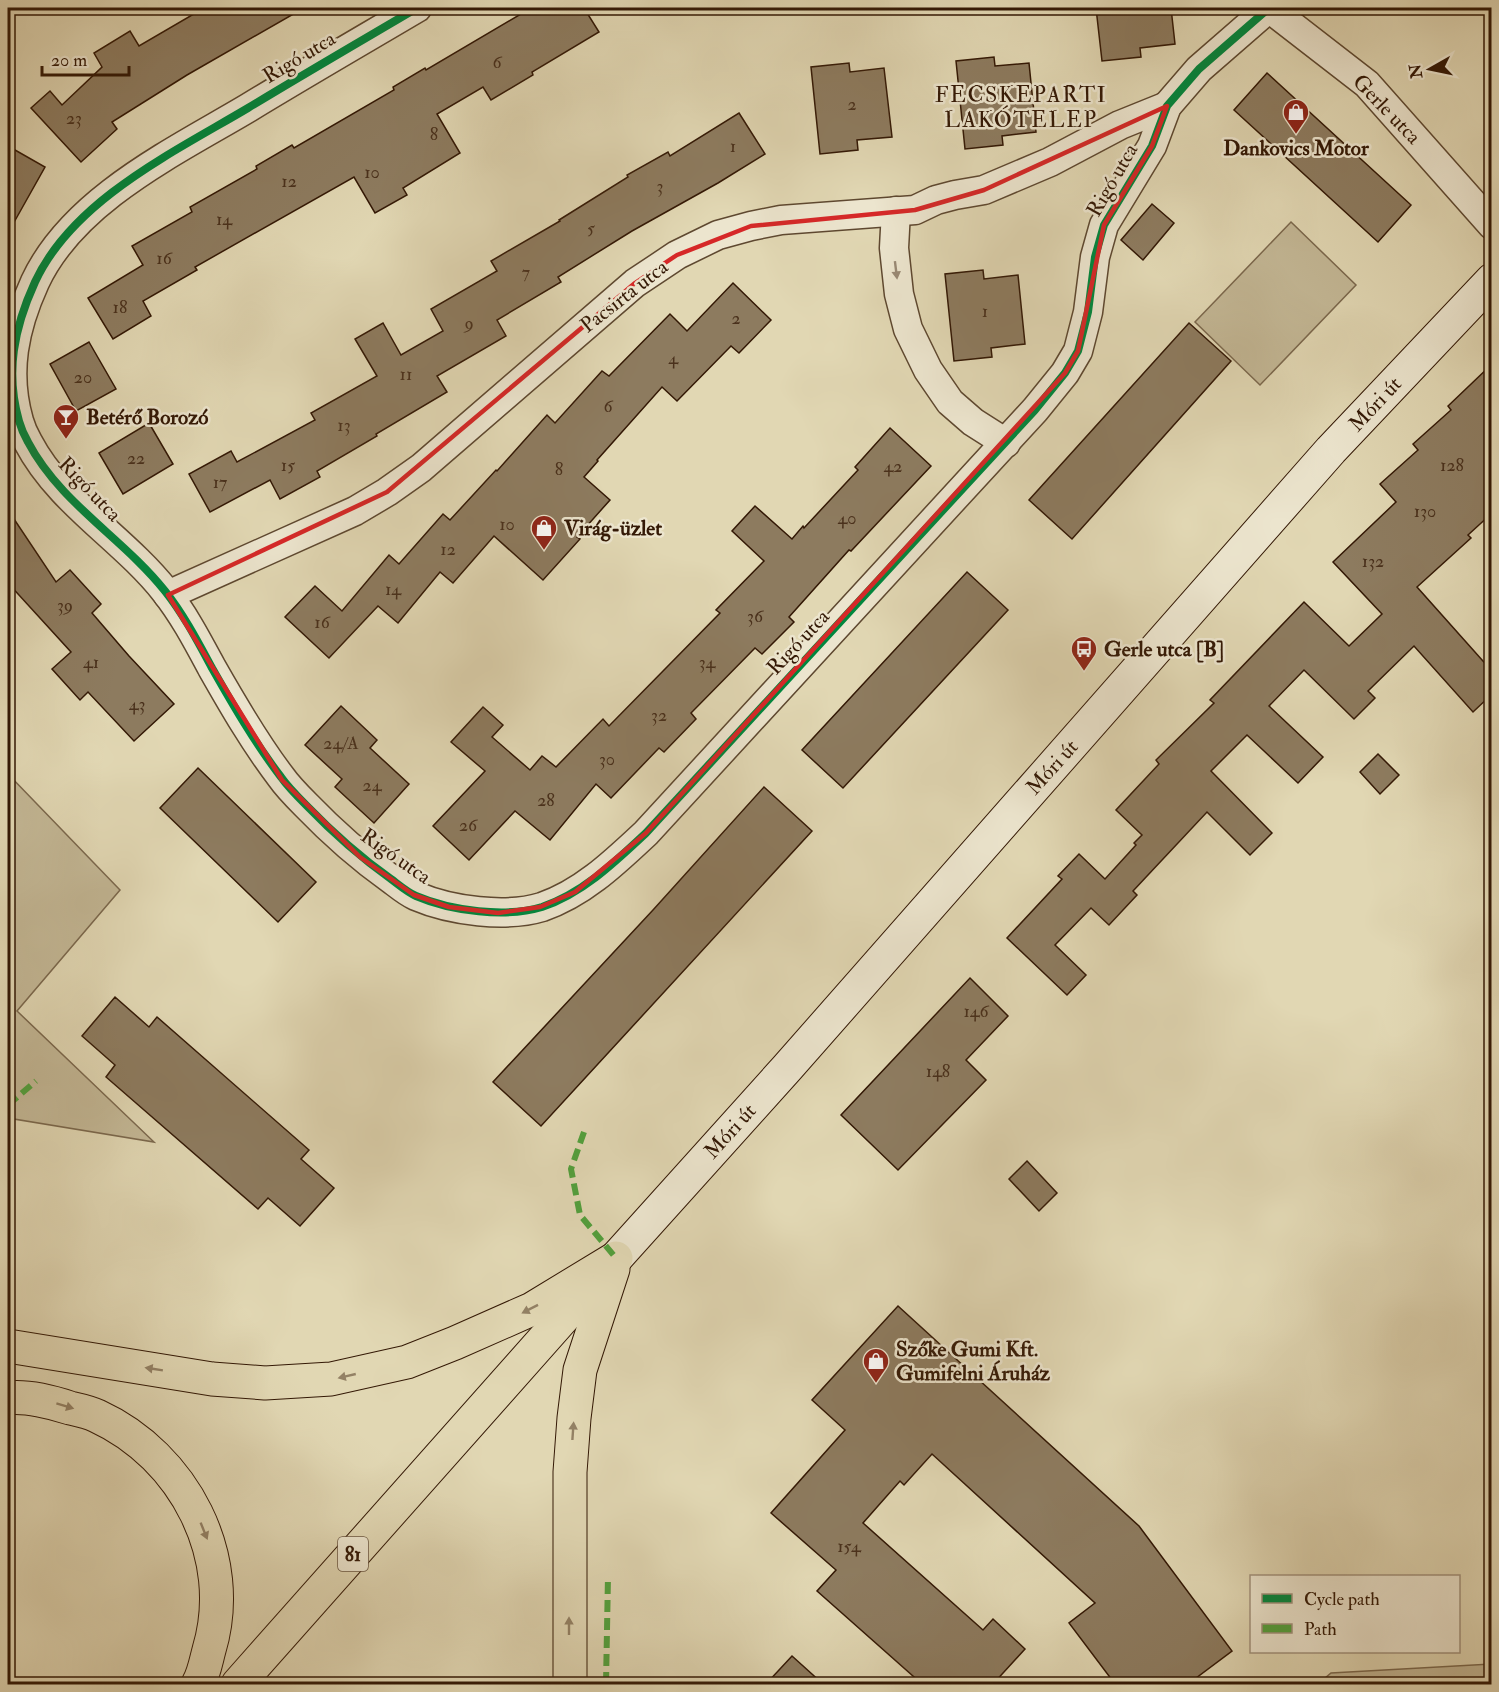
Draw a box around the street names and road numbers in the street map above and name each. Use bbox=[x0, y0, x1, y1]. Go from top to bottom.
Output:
street label: Rigó utca bbox=[258, 25, 341, 90]
street label: Gerle utca bbox=[1347, 69, 1427, 150]
street label: Rigó utca bbox=[1081, 138, 1144, 222]
street label: Pacsirta utca bbox=[575, 254, 674, 339]
street label: Móri út bbox=[1343, 371, 1408, 437]
street label: Rigó utca bbox=[52, 451, 127, 528]
street label: Rigó utca bbox=[761, 604, 836, 681]
street label: Móri út bbox=[1020, 734, 1084, 801]
street label: Rigó utca bbox=[355, 822, 437, 891]
street label: Móri út bbox=[698, 1098, 762, 1165]
road number: 81 bbox=[338, 1537, 368, 1571]

